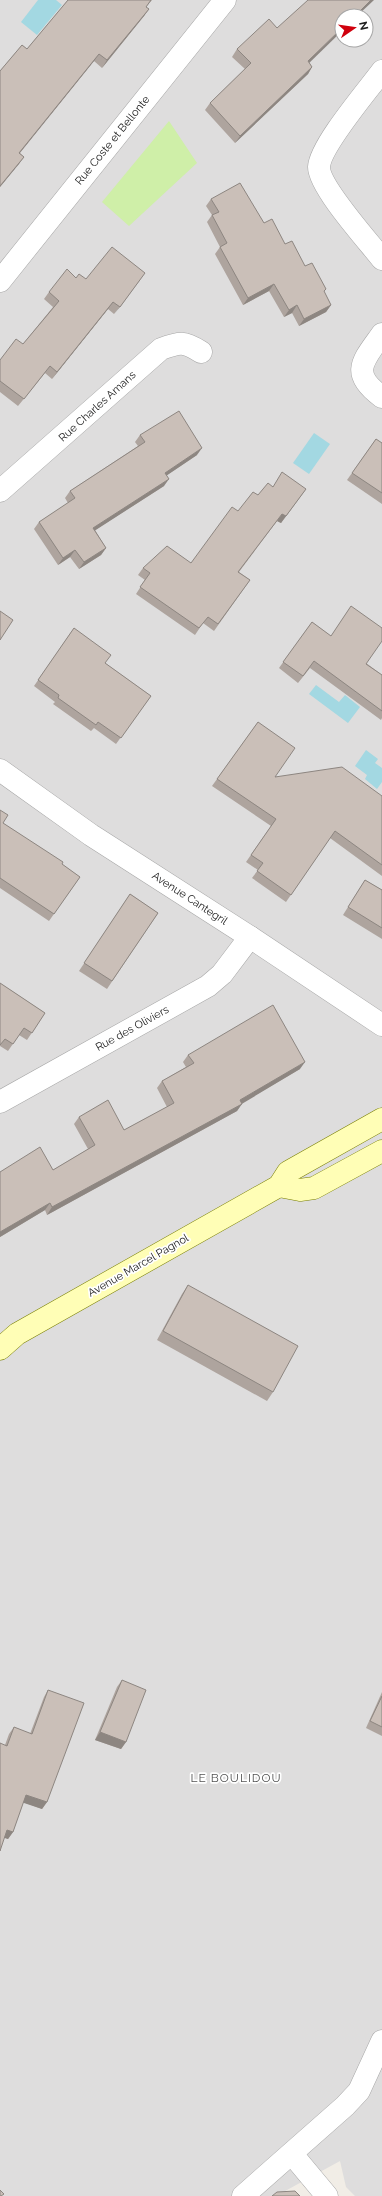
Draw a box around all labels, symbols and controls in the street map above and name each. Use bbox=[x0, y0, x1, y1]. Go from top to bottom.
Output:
north arrow bbox=[334, 8, 374, 48]
text: N bbox=[356, 20, 371, 31]
street label: Rue Coste et Bellonte bbox=[72, 93, 153, 187]
street label: Rue Charles Amans bbox=[56, 368, 139, 444]
street label: Avenue Cantegril bbox=[150, 869, 230, 928]
street label: Rue des Oliviers bbox=[93, 1003, 171, 1054]
street label: Avenue Marcel Pagnol bbox=[86, 1231, 191, 1300]
district label: LE BOULIDOU bbox=[190, 1771, 282, 1785]

